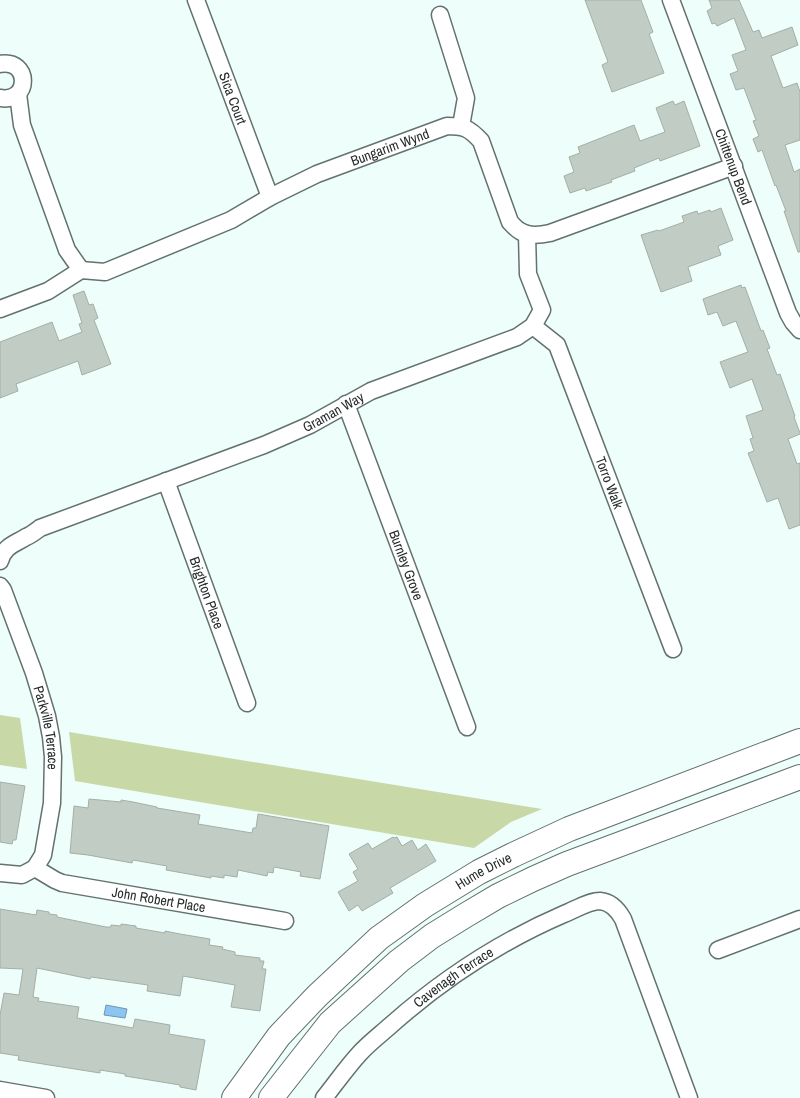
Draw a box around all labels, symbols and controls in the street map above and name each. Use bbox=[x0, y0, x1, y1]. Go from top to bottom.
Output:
street label: Sica Court bbox=[215, 70, 251, 127]
street label: Bungarim Wynd bbox=[348, 124, 432, 170]
street label: Chittenup Bend bbox=[711, 126, 756, 207]
street label: Graman Way bbox=[300, 388, 367, 436]
street label: Torro Walk bbox=[591, 454, 628, 512]
street label: Burnley Grove bbox=[385, 528, 428, 603]
street label: Brighton Place bbox=[185, 554, 228, 631]
street label: Parkville Terrace bbox=[29, 683, 62, 770]
street label: Hume Drive bbox=[452, 848, 514, 893]
street label: John Robert Place bbox=[111, 883, 207, 916]
street label: Cavenagh Terrace bbox=[410, 943, 496, 1011]

